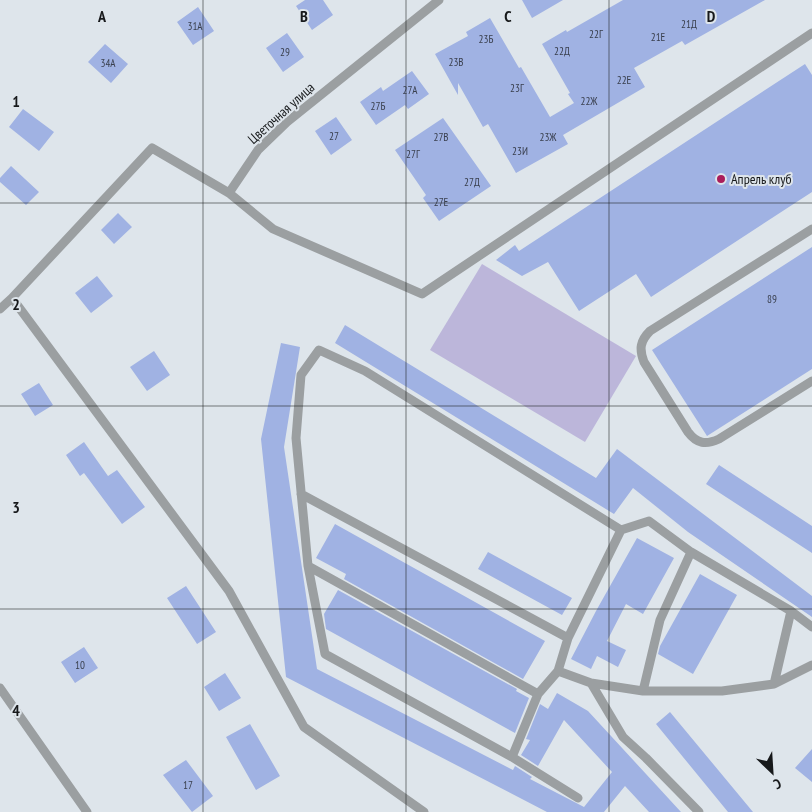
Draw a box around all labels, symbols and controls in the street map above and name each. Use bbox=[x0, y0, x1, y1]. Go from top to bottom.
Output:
text: A bbox=[97, 6, 107, 26]
text: B bbox=[300, 6, 308, 26]
text: C bbox=[504, 6, 512, 26]
text: D bbox=[707, 6, 716, 26]
house number: 21Д bbox=[681, 17, 697, 31]
house number: 31А bbox=[187, 19, 203, 33]
house number: 22Г bbox=[589, 27, 604, 41]
house number: 21Е bbox=[651, 30, 666, 44]
house number: 23Б bbox=[479, 32, 494, 46]
house number: 22Д bbox=[554, 44, 570, 58]
house number: 29 bbox=[280, 45, 290, 59]
house number: 23В bbox=[448, 55, 464, 69]
house number: 34А bbox=[100, 56, 116, 70]
house number: 22Е bbox=[617, 73, 632, 87]
street label: Цветочная улица bbox=[244, 78, 318, 148]
house number: 23Г bbox=[510, 81, 525, 95]
house number: 27А bbox=[402, 83, 418, 97]
text: 1 bbox=[12, 91, 20, 111]
house number: 22Ж bbox=[580, 94, 598, 108]
house number: 27Б bbox=[371, 99, 386, 113]
house number: 27 bbox=[329, 129, 339, 143]
house number: 27В bbox=[433, 130, 449, 144]
house number: 23Ж bbox=[539, 130, 557, 144]
house number: 23И bbox=[512, 144, 528, 158]
house number: 27Г bbox=[406, 147, 421, 161]
place label: Апрель клуб bbox=[731, 170, 792, 188]
marker: Апрель клуб bbox=[715, 173, 727, 185]
house number: 27Д bbox=[464, 175, 480, 189]
house number: 27Е bbox=[434, 195, 449, 209]
house number: 89 bbox=[767, 292, 777, 306]
text: 2 bbox=[12, 294, 20, 314]
text: 3 bbox=[12, 497, 20, 517]
house number: 10 bbox=[75, 658, 85, 672]
text: 4 bbox=[12, 700, 20, 720]
north arrow bbox=[747, 747, 797, 797]
text: С bbox=[770, 774, 784, 794]
house number: 17 bbox=[183, 778, 193, 792]

